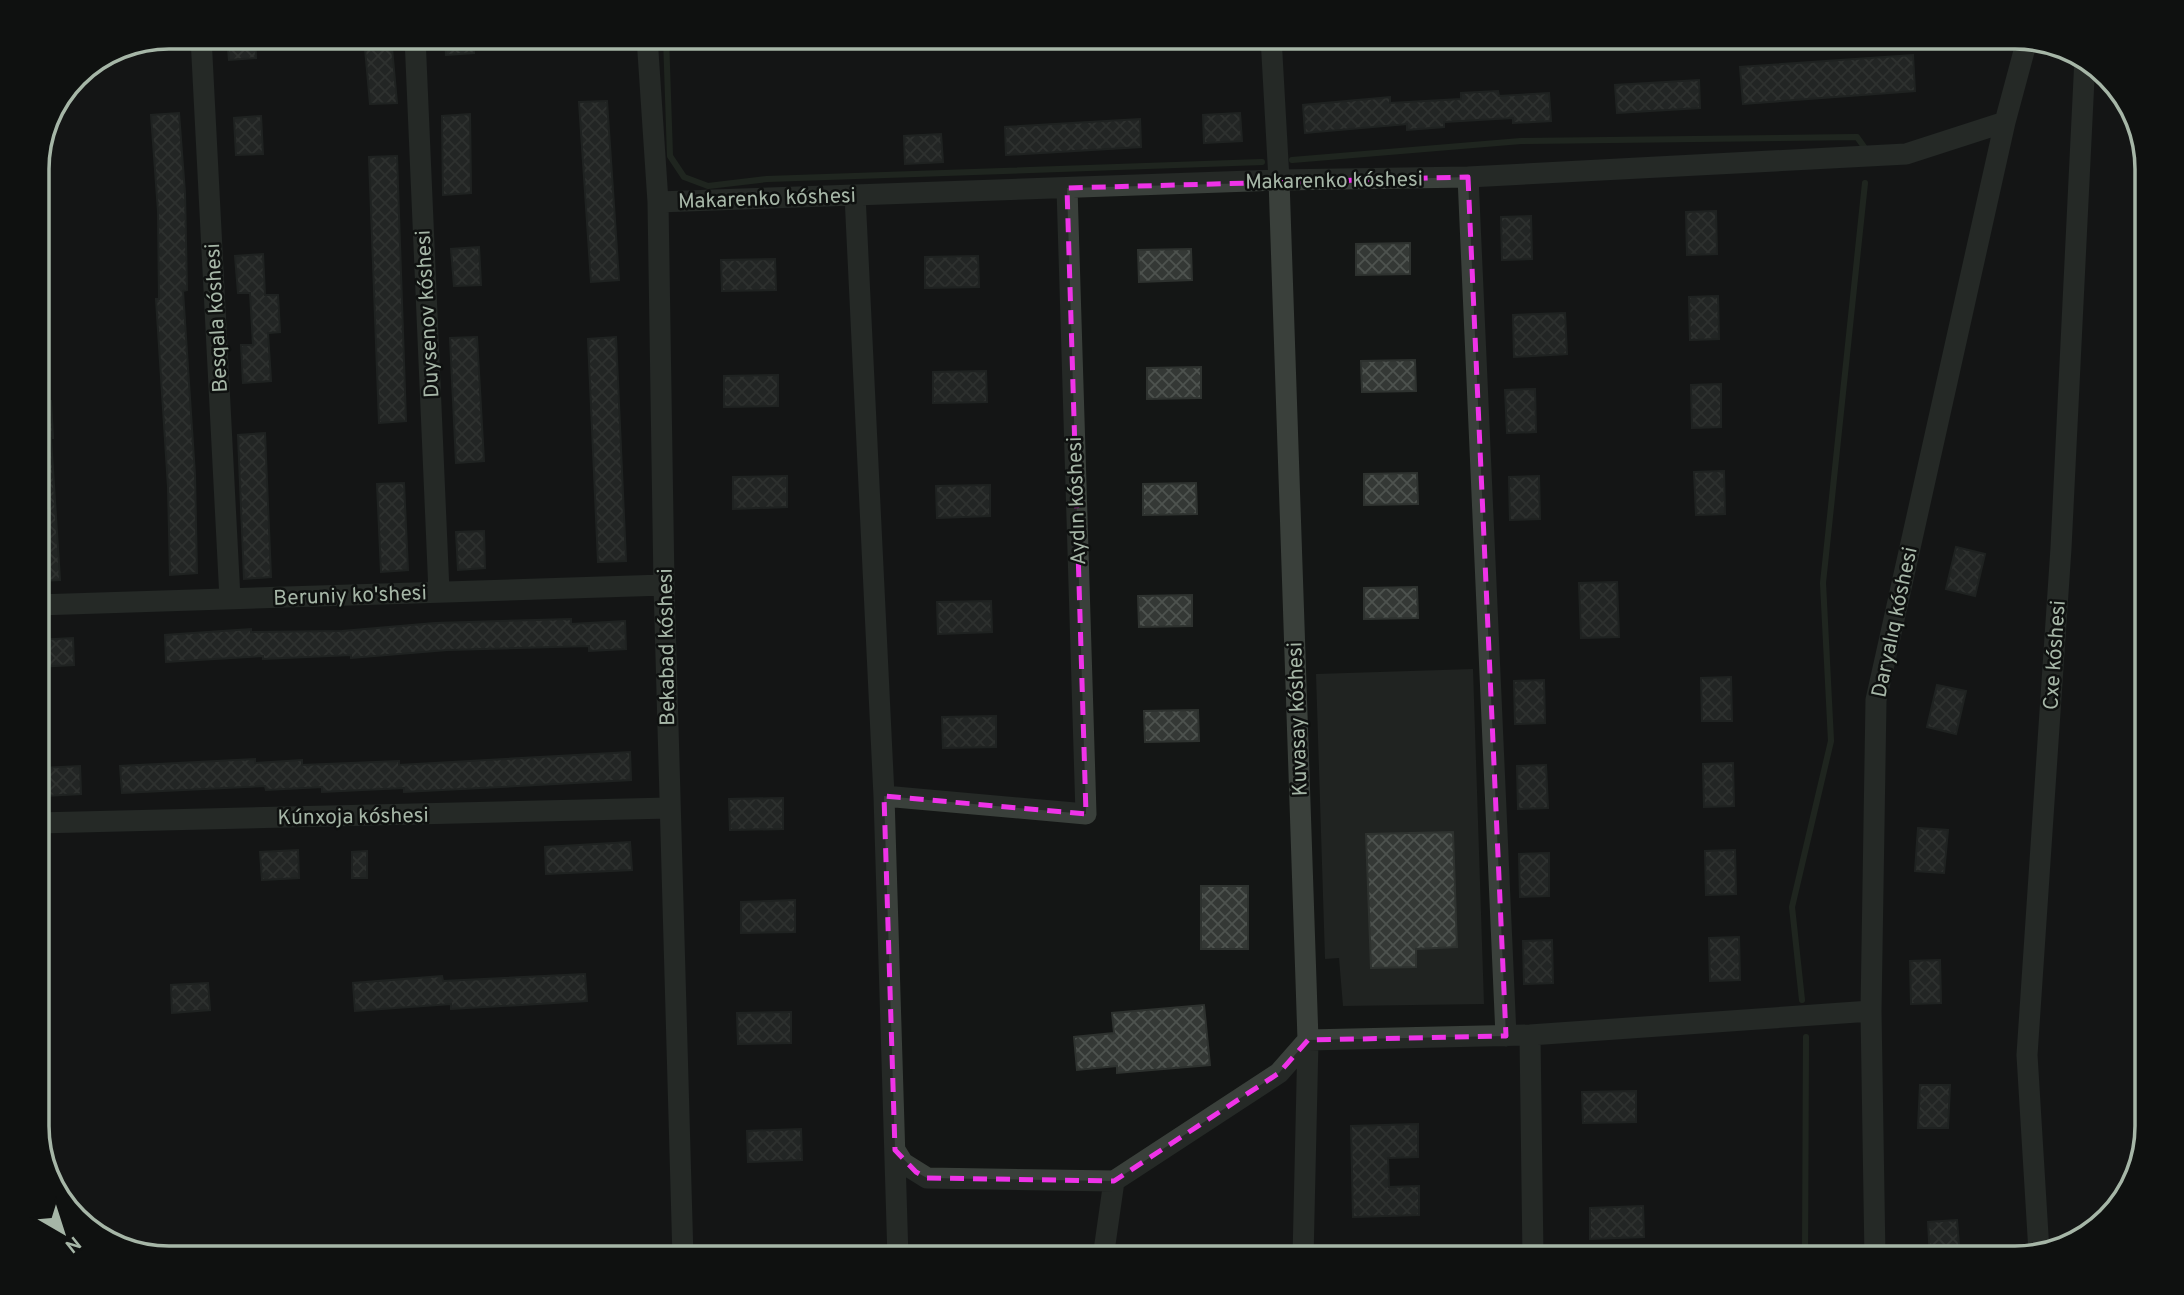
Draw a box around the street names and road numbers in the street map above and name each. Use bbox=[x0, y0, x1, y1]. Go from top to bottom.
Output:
street label: Makarenko kóshesi bbox=[1245, 166, 1423, 197]
street label: Makarenko kóshesi bbox=[678, 183, 856, 216]
street label: Duysenov kóshesi bbox=[411, 229, 446, 399]
street label: Besqala kóshesi bbox=[200, 242, 235, 393]
street label: Aydın kóshesi bbox=[1062, 436, 1093, 566]
street label: Daryalıq kóshesi bbox=[1866, 545, 1925, 700]
street label: Bekabad kóshesi bbox=[653, 568, 682, 726]
street label: Beruniy ko'shesi bbox=[273, 580, 427, 613]
street label: Cxe kóshesi bbox=[2038, 599, 2073, 711]
street label: Kuvasay kóshesi bbox=[1282, 641, 1315, 797]
street label: Kúnxoja kóshesi bbox=[277, 803, 429, 832]

